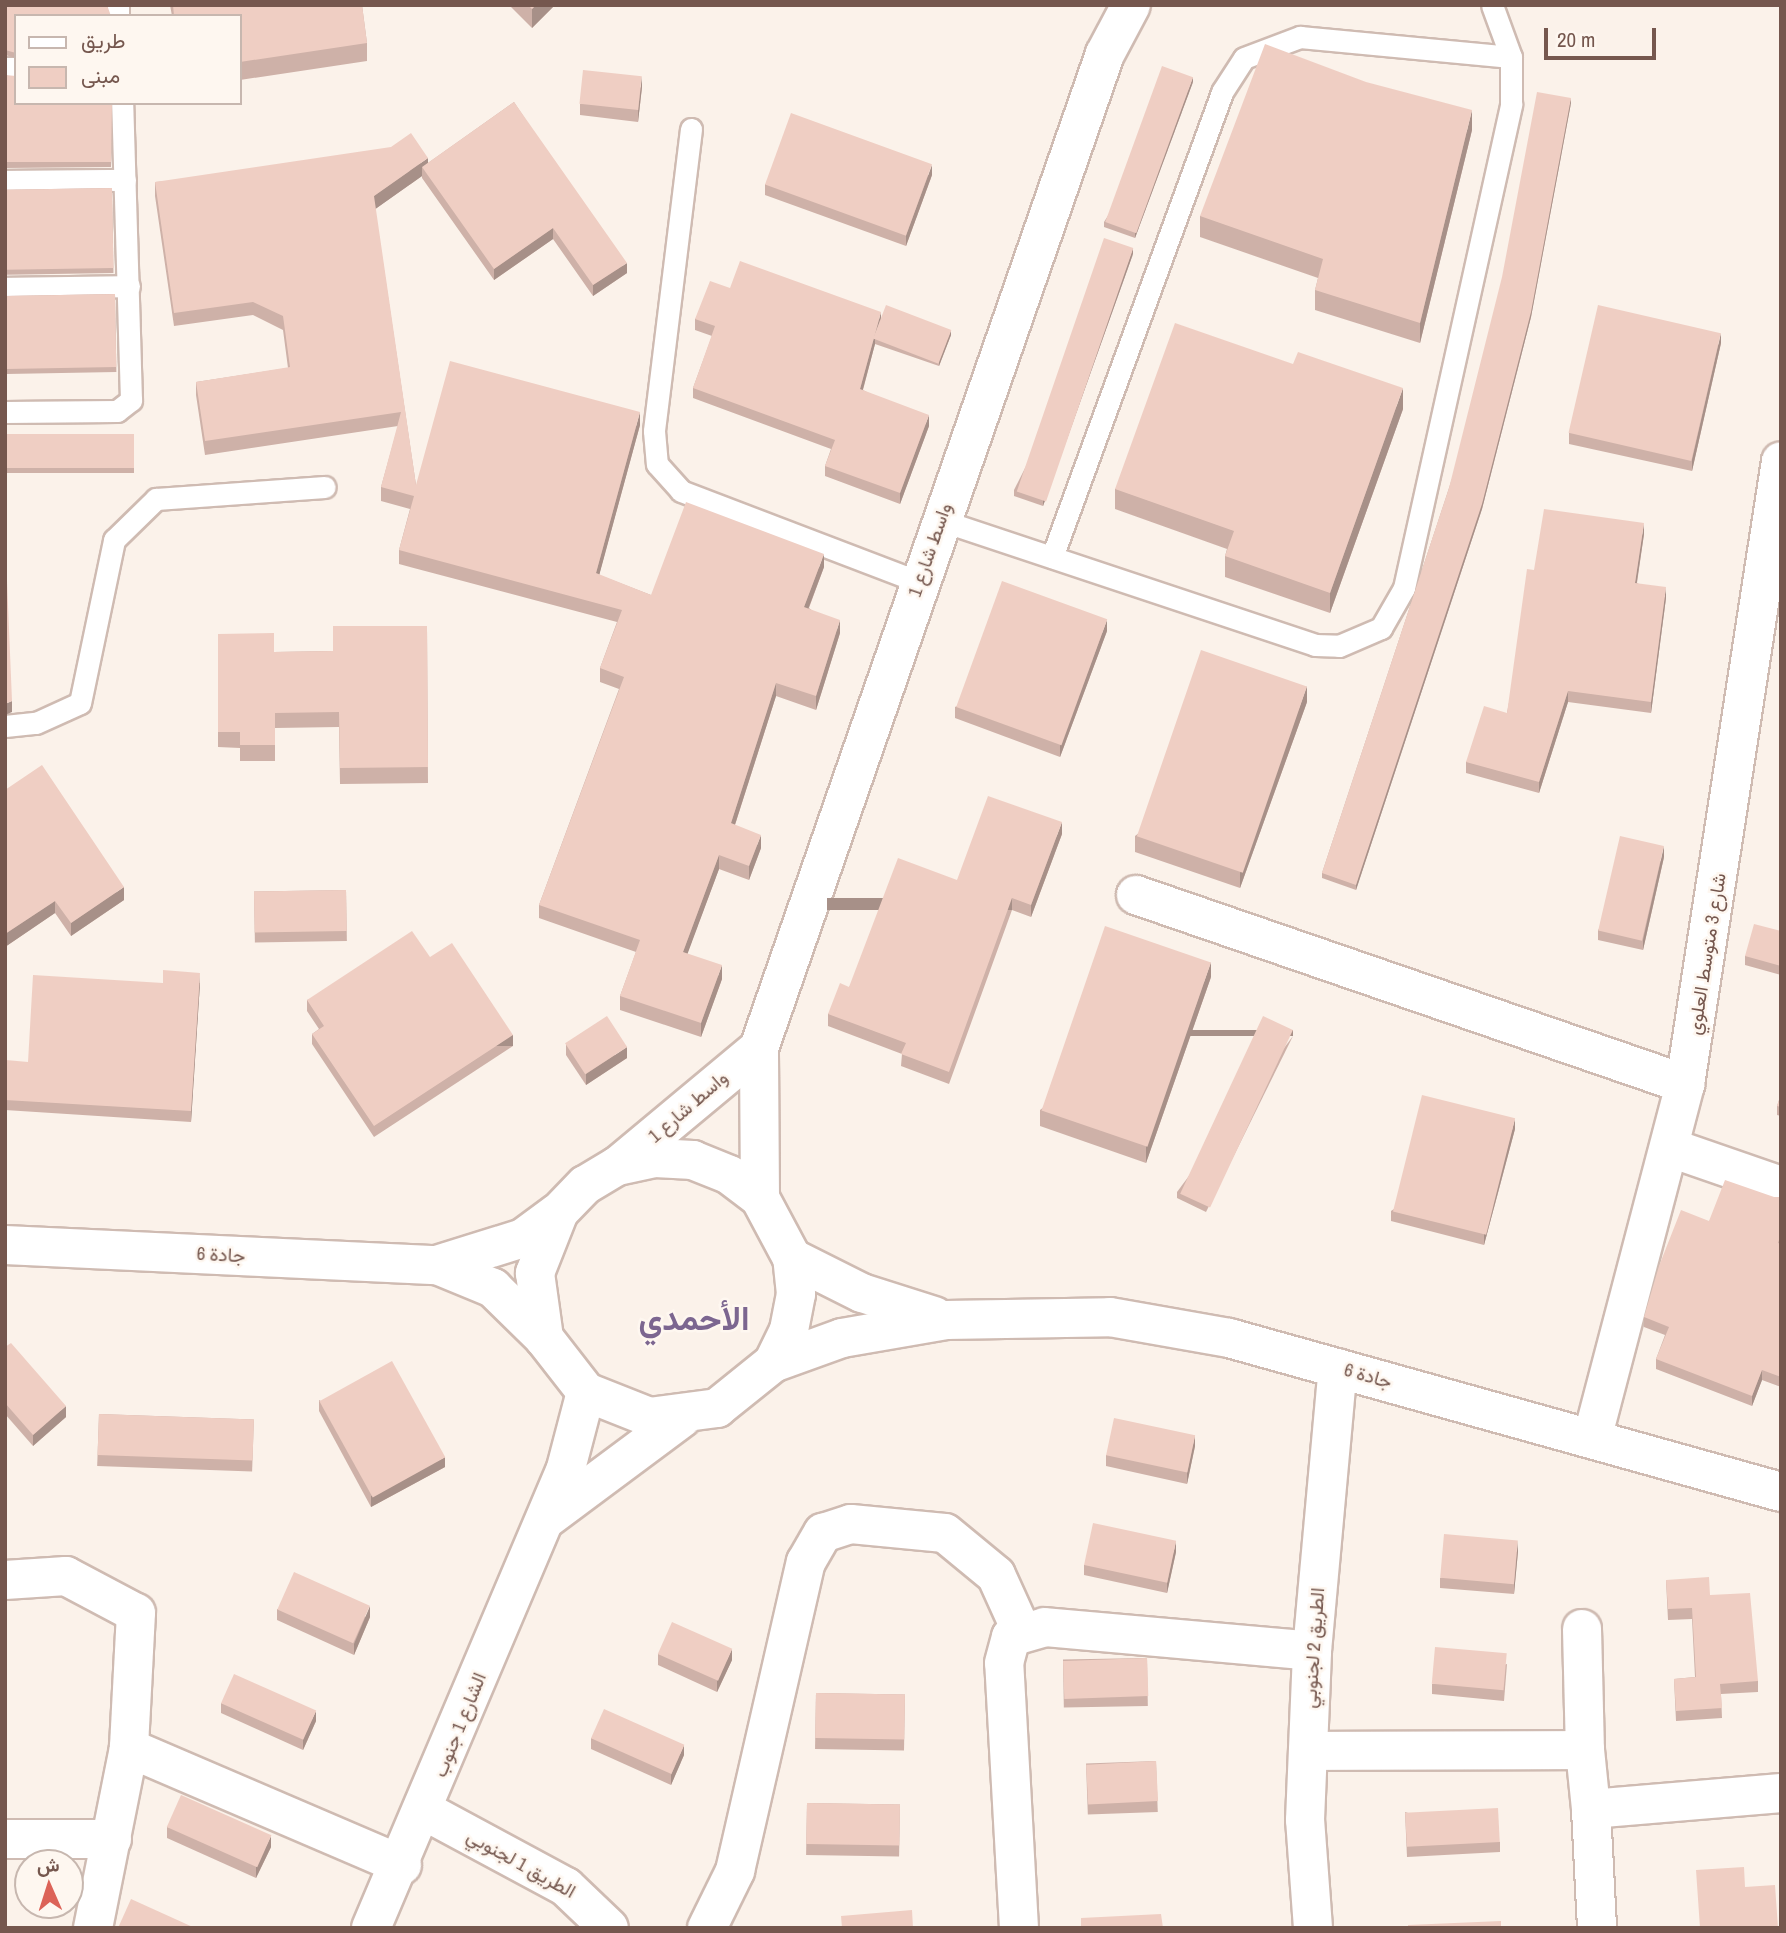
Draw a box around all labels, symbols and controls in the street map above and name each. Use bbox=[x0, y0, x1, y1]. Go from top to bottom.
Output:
legend bbox=[14, 14, 242, 105]
scale bar bbox=[1548, 14, 1660, 58]
text: 20 m bbox=[1557, 25, 1595, 54]
text: طريق bbox=[81, 26, 126, 55]
text: مبنى bbox=[81, 61, 120, 90]
street label: واسط شارع 1 bbox=[903, 500, 957, 600]
street label: شارع 3 متوسط العلوي bbox=[1683, 872, 1731, 1036]
street label: واسط شارع 1 bbox=[644, 1066, 732, 1148]
street label: جادة 6 bbox=[196, 1242, 246, 1268]
district label: الأحمدي bbox=[638, 1299, 750, 1339]
street label: جادة 6 bbox=[1341, 1358, 1395, 1394]
street label: الطريق 2 لجنوبي bbox=[1298, 1587, 1330, 1709]
street label: الشارع 1 جنوب bbox=[429, 1669, 491, 1781]
street label: الطريق 1 لجنوبي bbox=[463, 1825, 579, 1903]
north arrow bbox=[14, 1849, 84, 1919]
text: ش bbox=[36, 1851, 60, 1879]

